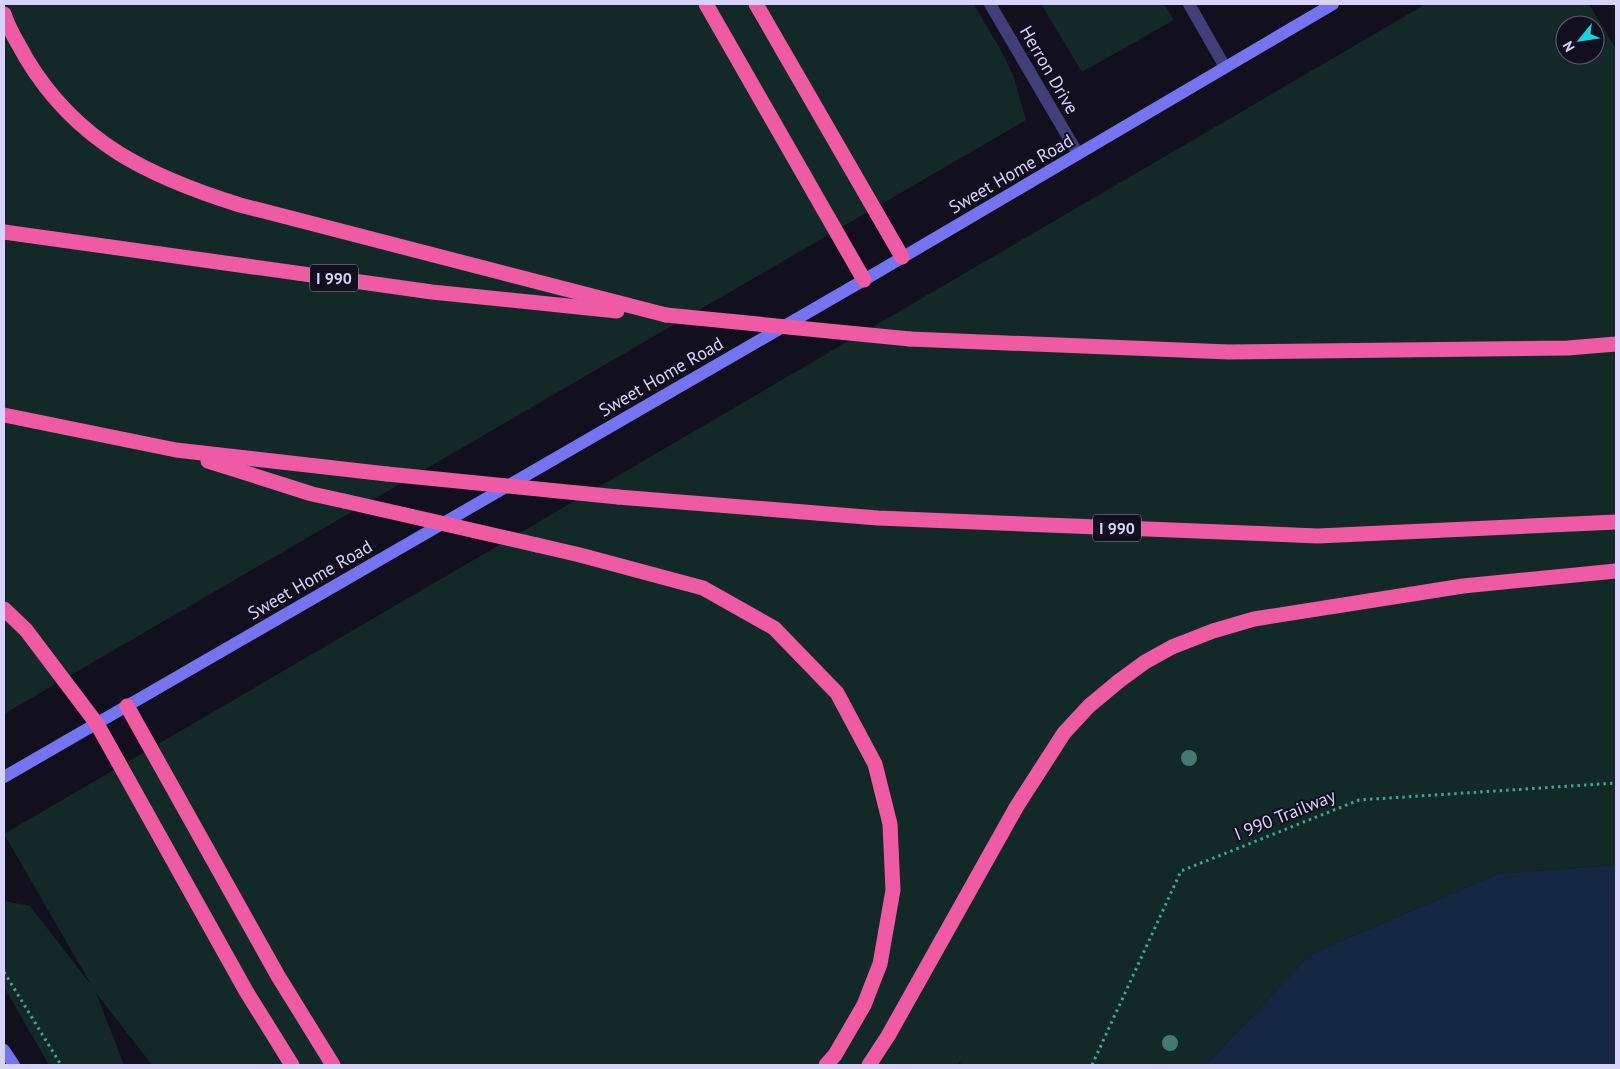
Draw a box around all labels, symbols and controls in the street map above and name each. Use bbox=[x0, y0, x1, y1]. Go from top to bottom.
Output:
north arrow bbox=[1555, 15, 1605, 65]
street label: Herron Drive bbox=[1015, 22, 1084, 118]
text: N bbox=[1559, 38, 1579, 55]
street label: Sweet Home Road bbox=[944, 129, 1077, 219]
road number: I 990 bbox=[310, 264, 358, 292]
street label: Sweet Home Road bbox=[594, 332, 727, 422]
road number: I 990 bbox=[1093, 514, 1141, 542]
street label: Sweet Home Road bbox=[243, 535, 376, 625]
street label: I 990 Trailway bbox=[1231, 784, 1340, 845]

